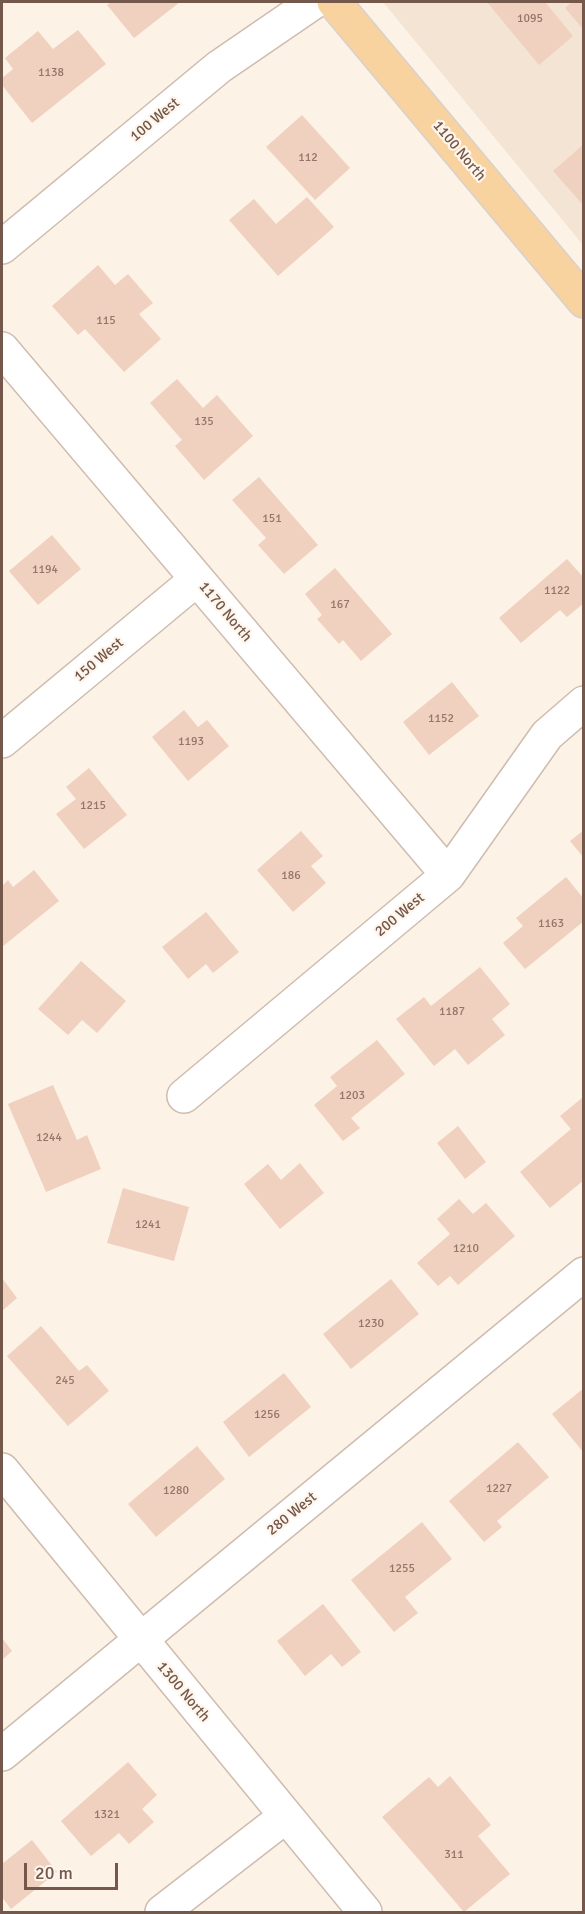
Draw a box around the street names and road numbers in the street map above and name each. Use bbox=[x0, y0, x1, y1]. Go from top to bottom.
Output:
street label: 100 West bbox=[127, 94, 183, 146]
street label: 1100 North bbox=[429, 117, 489, 185]
street label: 1170 North bbox=[195, 578, 255, 646]
street label: 150 West bbox=[71, 634, 127, 686]
street label: 200 West bbox=[372, 889, 428, 941]
street label: 280 West bbox=[263, 1488, 321, 1540]
street label: 1300 North bbox=[153, 1658, 213, 1726]

